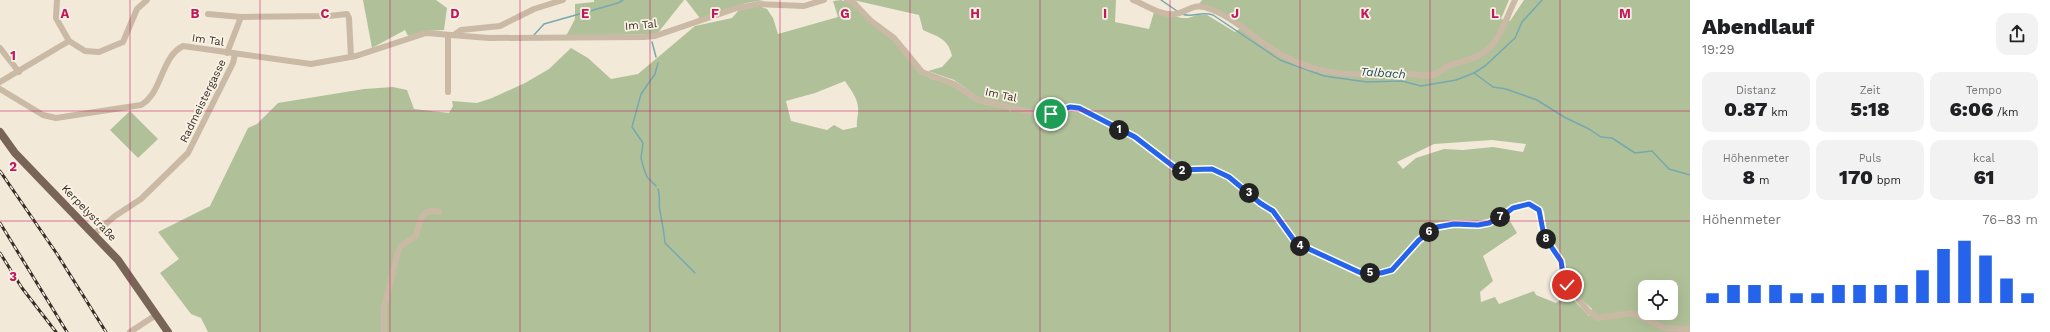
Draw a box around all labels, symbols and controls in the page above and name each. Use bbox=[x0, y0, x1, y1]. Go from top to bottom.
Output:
text: A bbox=[61, 6, 70, 21]
text: B bbox=[191, 6, 200, 21]
text: C bbox=[321, 6, 330, 21]
text: D bbox=[450, 6, 460, 21]
text: E bbox=[581, 6, 589, 21]
text: F bbox=[711, 6, 719, 21]
text: G bbox=[840, 6, 850, 21]
text: H bbox=[970, 6, 980, 21]
text: I bbox=[1103, 6, 1107, 21]
text: J bbox=[1231, 6, 1239, 21]
text: K bbox=[1360, 6, 1370, 21]
text: L bbox=[1491, 6, 1499, 21]
text: M bbox=[1619, 6, 1631, 21]
button: share bbox=[1996, 13, 2038, 55]
text: Abendlauf bbox=[1702, 14, 1814, 39]
street label: Im Tal bbox=[624, 17, 658, 33]
street label: Im Tal bbox=[191, 31, 226, 49]
text: 19:29 bbox=[1702, 42, 1735, 57]
text: 1 bbox=[10, 48, 16, 63]
street label: Radmeistergasse bbox=[177, 57, 229, 145]
water label: Talbach bbox=[1360, 64, 1406, 82]
text: Distanz bbox=[1736, 84, 1776, 97]
text: Zeit bbox=[1860, 84, 1880, 97]
text: Tempo bbox=[1966, 84, 2002, 97]
street label: Im Tal bbox=[984, 85, 1019, 105]
pin bbox=[1034, 97, 1068, 131]
text: 0.87 bbox=[1724, 97, 1767, 121]
text: 5:18 bbox=[1850, 97, 1890, 121]
text: 6:06 bbox=[1949, 97, 1993, 121]
icon: arrive bbox=[1040, 103, 1062, 125]
text: km bbox=[1767, 106, 1788, 119]
text: /km bbox=[1993, 106, 2019, 119]
pin: 1 bbox=[1109, 120, 1129, 140]
text: 1 bbox=[1117, 123, 1121, 136]
text: Höhenmeter bbox=[1723, 152, 1789, 165]
text: Puls bbox=[1859, 152, 1881, 165]
text: kcal bbox=[1973, 152, 1995, 165]
text: 2 bbox=[9, 159, 17, 174]
pin: 2 bbox=[1172, 161, 1192, 181]
text: 2 bbox=[1179, 164, 1185, 177]
text: 8 bbox=[1743, 165, 1755, 189]
text: 170 bbox=[1839, 165, 1873, 189]
text: 61 bbox=[1974, 165, 1994, 189]
text: m bbox=[1755, 174, 1769, 187]
text: bpm bbox=[1873, 174, 1901, 187]
street label: Kerpelystraße bbox=[59, 182, 119, 244]
pin: 3 bbox=[1239, 183, 1259, 203]
text: 3 bbox=[1246, 186, 1252, 199]
pin: 7 bbox=[1490, 207, 1510, 227]
text: 7 bbox=[1497, 210, 1503, 223]
text: Höhenmeter bbox=[1702, 212, 1781, 227]
text: 76–83 m bbox=[1982, 212, 2038, 227]
pin: 6 bbox=[1419, 222, 1439, 242]
text: 6 bbox=[1426, 225, 1432, 238]
pin: 8 bbox=[1536, 229, 1556, 249]
text: 8 bbox=[1543, 232, 1549, 245]
pin: 4 bbox=[1290, 236, 1310, 256]
text: 4 bbox=[1296, 239, 1304, 252]
pin: 5 bbox=[1360, 263, 1380, 283]
text: 5 bbox=[1367, 266, 1373, 279]
pin bbox=[1550, 268, 1584, 302]
text: 3 bbox=[9, 269, 17, 284]
icon: check bbox=[1556, 274, 1578, 296]
map controls bbox=[1638, 280, 1678, 320]
button: locate bbox=[1638, 280, 1678, 320]

